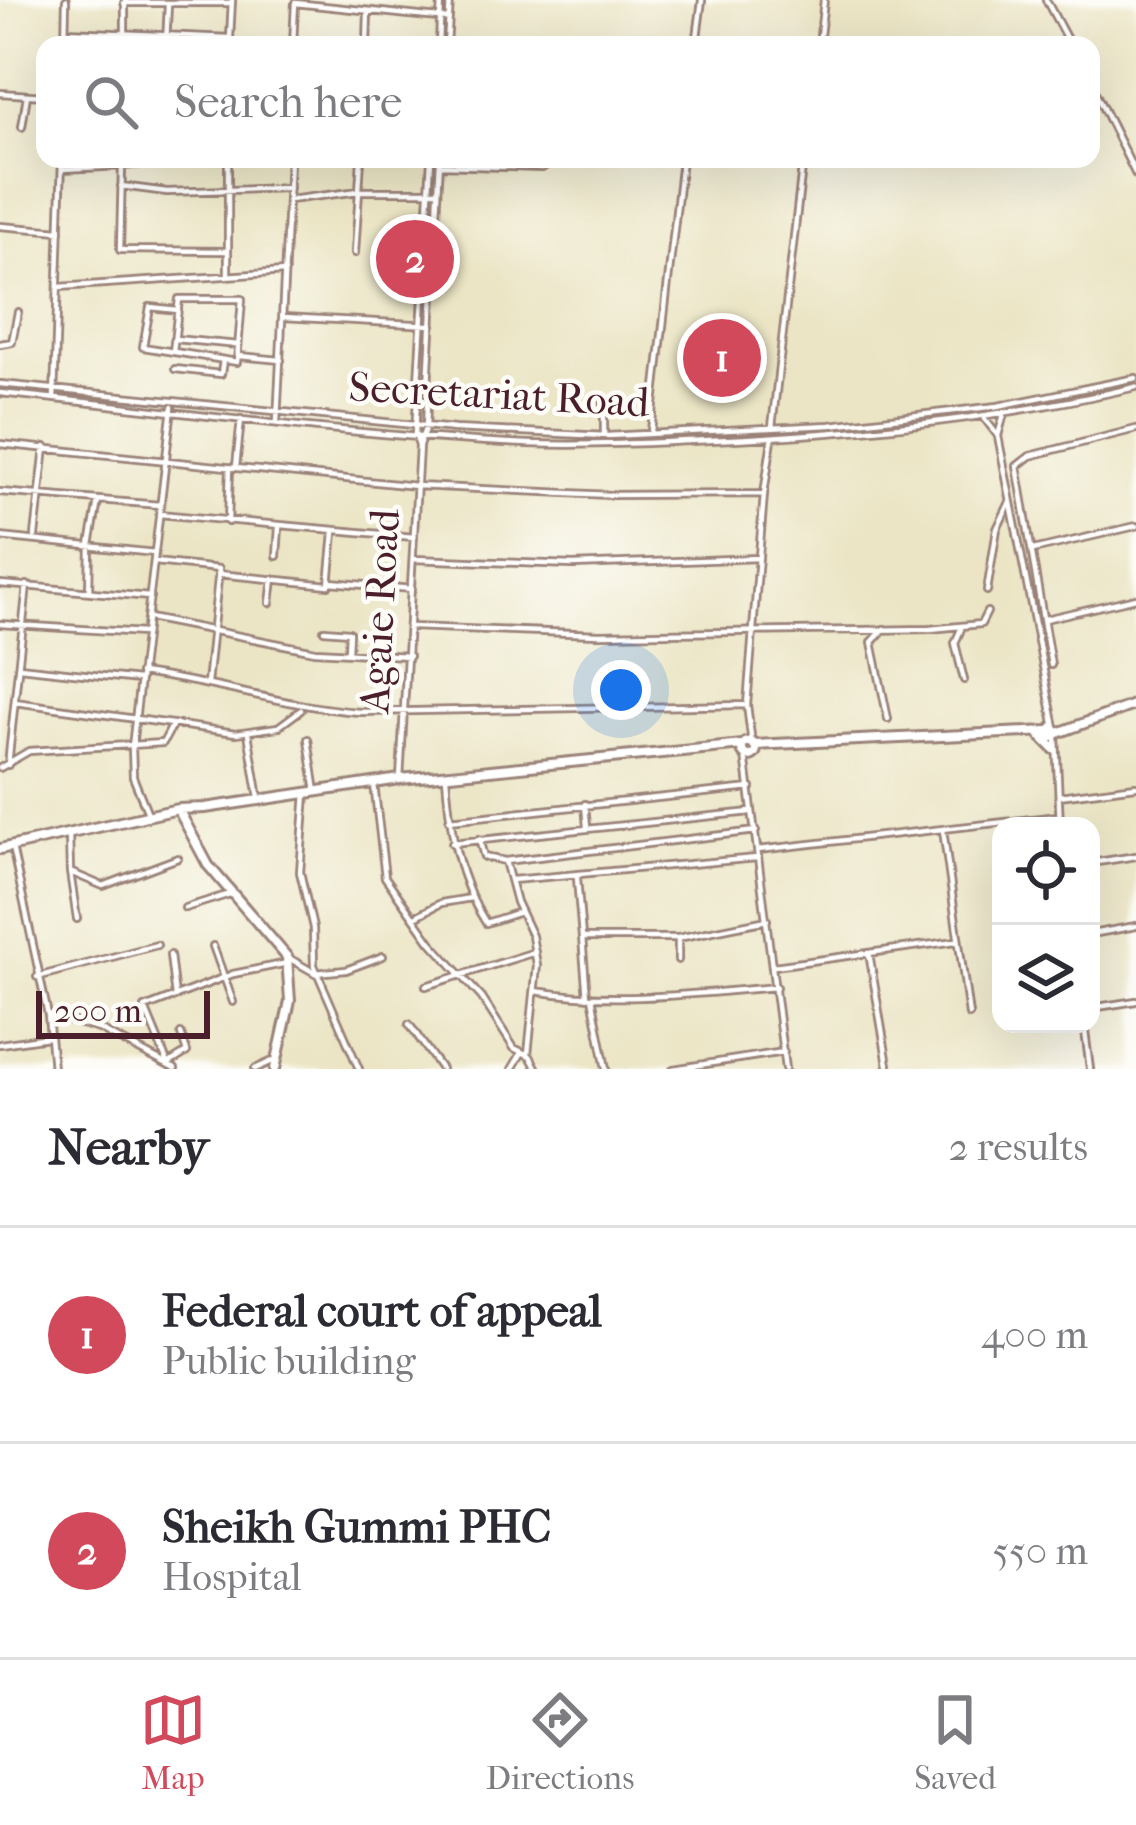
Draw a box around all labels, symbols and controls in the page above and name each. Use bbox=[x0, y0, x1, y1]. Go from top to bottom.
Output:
search box bbox=[36, 36, 1100, 168]
icon: search bbox=[78, 69, 144, 135]
text: Search here bbox=[174, 76, 402, 129]
pin: 2 bbox=[376, 214, 454, 304]
pin: 1 bbox=[683, 313, 761, 403]
street label: Secretariat Road bbox=[347, 363, 652, 427]
street label: Agaie Road bbox=[350, 506, 410, 716]
your location bbox=[591, 660, 651, 720]
map controls bbox=[992, 817, 1100, 1033]
button: locate bbox=[992, 817, 1100, 925]
button: layers bbox=[992, 925, 1100, 1033]
scale bar bbox=[36, 985, 210, 1038]
text: 200 m bbox=[54, 992, 142, 1031]
text: Nearby bbox=[48, 1117, 209, 1177]
text: 2 results bbox=[949, 1124, 1088, 1170]
text: Federal court of appeal bbox=[162, 1285, 602, 1338]
text: 1 bbox=[80, 1312, 94, 1358]
text: 400 m bbox=[981, 1312, 1088, 1358]
text: Public building bbox=[162, 1338, 416, 1384]
text: Sheikh Gummi PHC bbox=[162, 1501, 551, 1554]
text: 2 bbox=[77, 1528, 97, 1574]
text: 550 m bbox=[992, 1528, 1088, 1574]
text: Hospital bbox=[162, 1554, 302, 1600]
tab: Map bbox=[140, 1687, 206, 1798]
tab: Directions bbox=[486, 1687, 634, 1798]
tab: Saved bbox=[914, 1687, 996, 1798]

